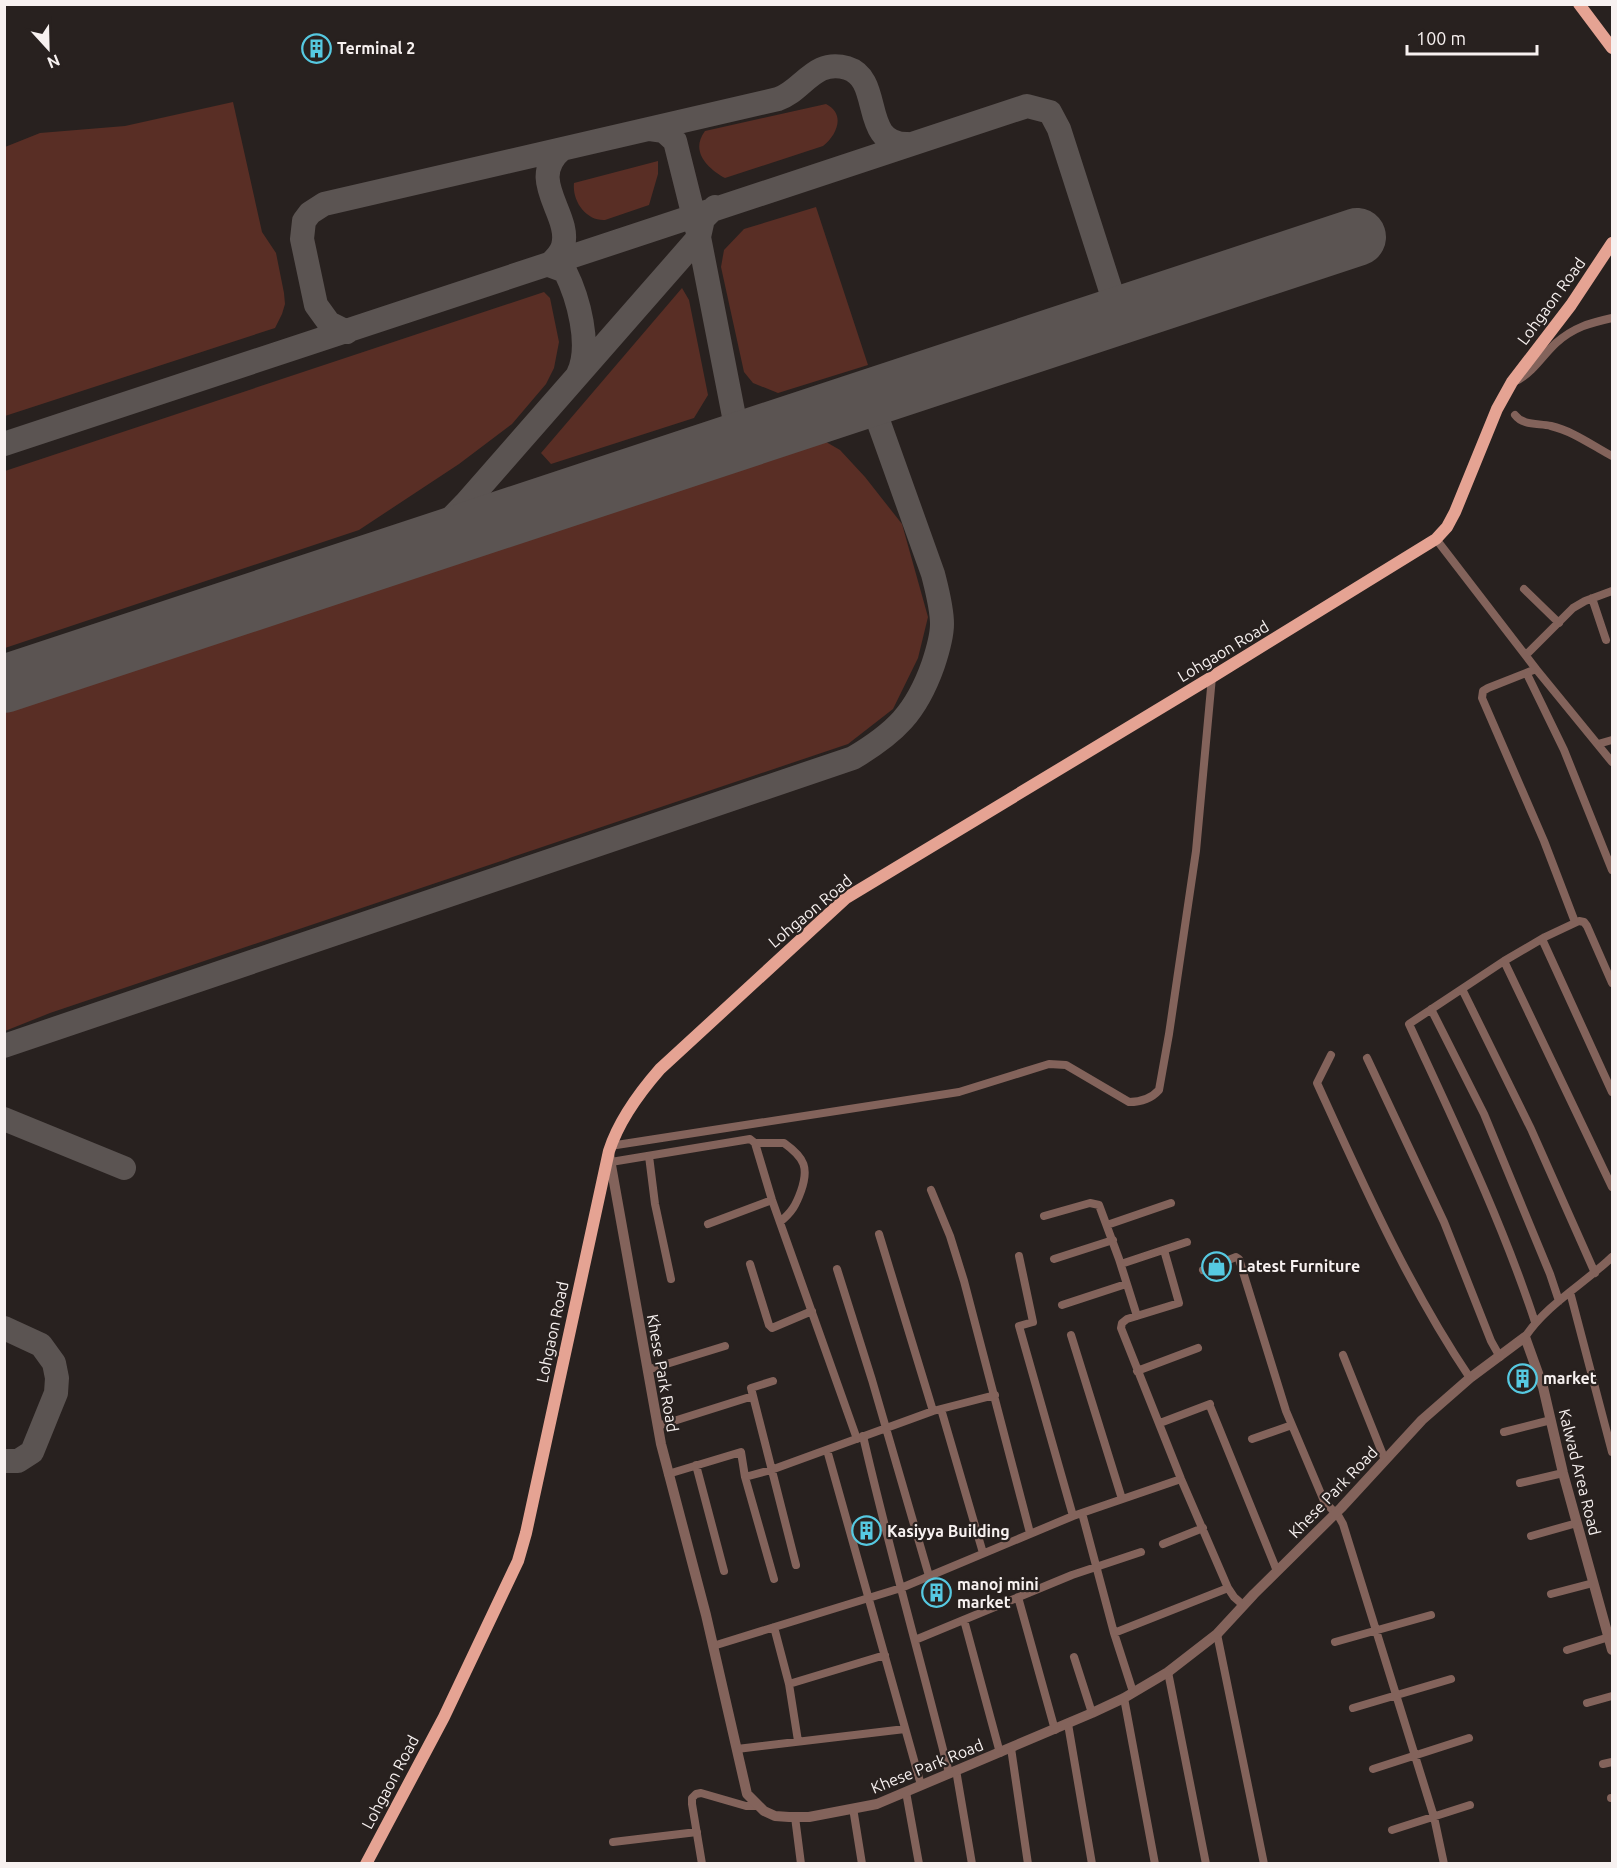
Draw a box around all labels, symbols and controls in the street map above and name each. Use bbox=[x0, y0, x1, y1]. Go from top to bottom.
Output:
north arrow bbox=[18, 18, 78, 78]
scale bar bbox=[1407, 18, 1538, 56]
text: 100 m bbox=[1416, 28, 1466, 48]
building icon: Terminal 2 bbox=[300, 32, 332, 64]
place label: Terminal 2 bbox=[337, 39, 415, 57]
text: N bbox=[45, 51, 63, 72]
street label: Lohgaon Road bbox=[1513, 254, 1589, 348]
street label: Lohgaon Road bbox=[1174, 617, 1272, 685]
street label: Lohgaon Road bbox=[765, 871, 855, 951]
shop icon: Latest Furniture bbox=[1201, 1250, 1233, 1282]
place label: Latest Furniture bbox=[1238, 1257, 1360, 1275]
street label: Lohgaon Road bbox=[532, 1280, 572, 1384]
street label: Khese Park Road bbox=[644, 1313, 682, 1433]
building icon: market bbox=[1506, 1362, 1538, 1394]
place label: market bbox=[1543, 1369, 1597, 1387]
street label: Kalwad Area Road bbox=[1556, 1407, 1604, 1537]
street label: Khese Park Road bbox=[1285, 1443, 1381, 1541]
building icon: Kasiyya Building bbox=[850, 1515, 882, 1547]
place label: Kasiyya Building bbox=[887, 1522, 1010, 1540]
place label: manoj mini market bbox=[957, 1575, 1039, 1611]
building icon: manoj mini market bbox=[920, 1577, 952, 1609]
street label: Lohgaon Road bbox=[358, 1732, 422, 1832]
street label: Khese Park Road bbox=[868, 1735, 986, 1797]

